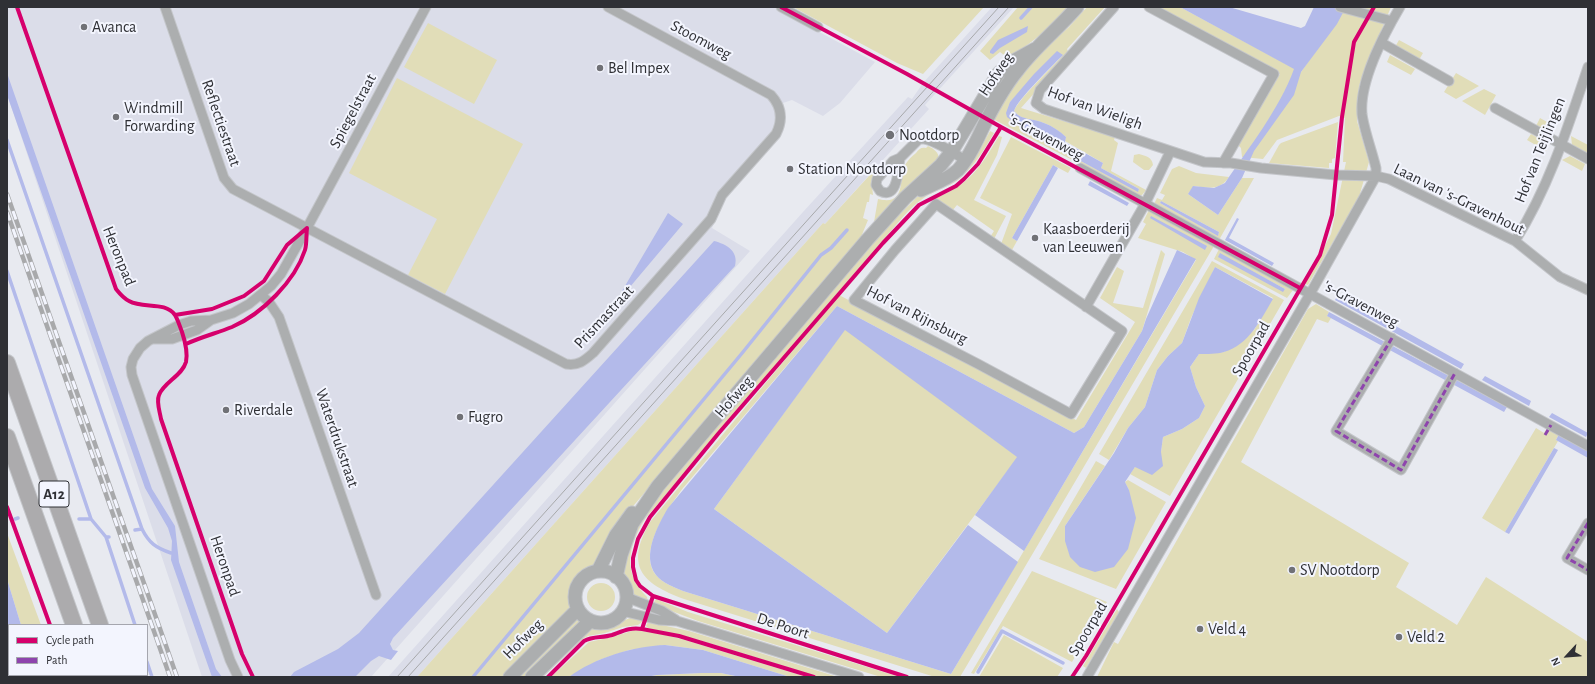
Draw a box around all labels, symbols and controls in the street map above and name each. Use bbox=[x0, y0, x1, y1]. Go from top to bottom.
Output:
street label: Stoomweg bbox=[667, 16, 735, 64]
place label: Avanca bbox=[92, 17, 136, 37]
marker: Avanca bbox=[79, 22, 89, 32]
street label: Hofweg bbox=[974, 48, 1018, 100]
place label: Bel Impex bbox=[608, 58, 670, 78]
marker: Bel Impex bbox=[595, 63, 605, 73]
street label: Spiegelstraat bbox=[325, 70, 381, 152]
street label: Reflectiestraat bbox=[197, 77, 245, 169]
street label: Hof van Wieligh bbox=[1045, 82, 1145, 134]
street label: Hof van Teijlingen bbox=[1510, 94, 1570, 206]
place label: Windmill Forwarding bbox=[124, 98, 195, 136]
street label: 's-Gravenweg bbox=[1005, 109, 1087, 165]
marker: Windmill Forwarding bbox=[111, 112, 121, 122]
place label: Nootdorp bbox=[899, 125, 959, 145]
marker: Nootdorp bbox=[884, 129, 896, 141]
place label: Station Nootdorp bbox=[798, 159, 906, 179]
street label: Laan van 's-Gravenhout bbox=[1390, 159, 1528, 239]
marker: Station Nootdorp bbox=[785, 164, 795, 174]
place label: Kaasboerderij van Leeuwen bbox=[1043, 219, 1130, 257]
street label: Heronpad bbox=[98, 223, 140, 289]
marker: Kaasboerderij van Leeuwen bbox=[1030, 233, 1040, 243]
street label: 's-Gravenweg bbox=[1320, 276, 1402, 332]
street label: Hof van Rijnsburg bbox=[863, 281, 971, 349]
street label: Prismastraat bbox=[570, 282, 638, 352]
street label: Spoorpad bbox=[1228, 318, 1274, 380]
street label: Hofweg bbox=[711, 372, 757, 422]
street label: Waterdrukstraat bbox=[311, 386, 363, 490]
place label: Riverdale bbox=[234, 400, 293, 420]
marker: Riverdale bbox=[221, 405, 231, 415]
place label: Fugro bbox=[468, 407, 503, 427]
marker: Fugro bbox=[455, 412, 465, 422]
road number: A12 bbox=[39, 481, 69, 507]
street label: Heronpad bbox=[206, 533, 244, 599]
place label: SV Nootdorp bbox=[1300, 560, 1380, 580]
marker: SV Nootdorp bbox=[1287, 565, 1297, 575]
street label: Spoorpad bbox=[1064, 598, 1112, 660]
street label: De Poort bbox=[754, 609, 812, 643]
street label: Hofweg bbox=[499, 615, 547, 663]
place label: Veld 4 bbox=[1208, 619, 1246, 639]
legend bbox=[8, 624, 148, 676]
marker: Veld 4 bbox=[1195, 624, 1205, 634]
place label: Veld 2 bbox=[1407, 627, 1445, 647]
marker: Veld 2 bbox=[1394, 632, 1404, 642]
text: Cycle path bbox=[46, 634, 94, 646]
north arrow bbox=[1547, 636, 1587, 676]
text: Path bbox=[46, 654, 68, 666]
text: N bbox=[1549, 656, 1562, 667]

